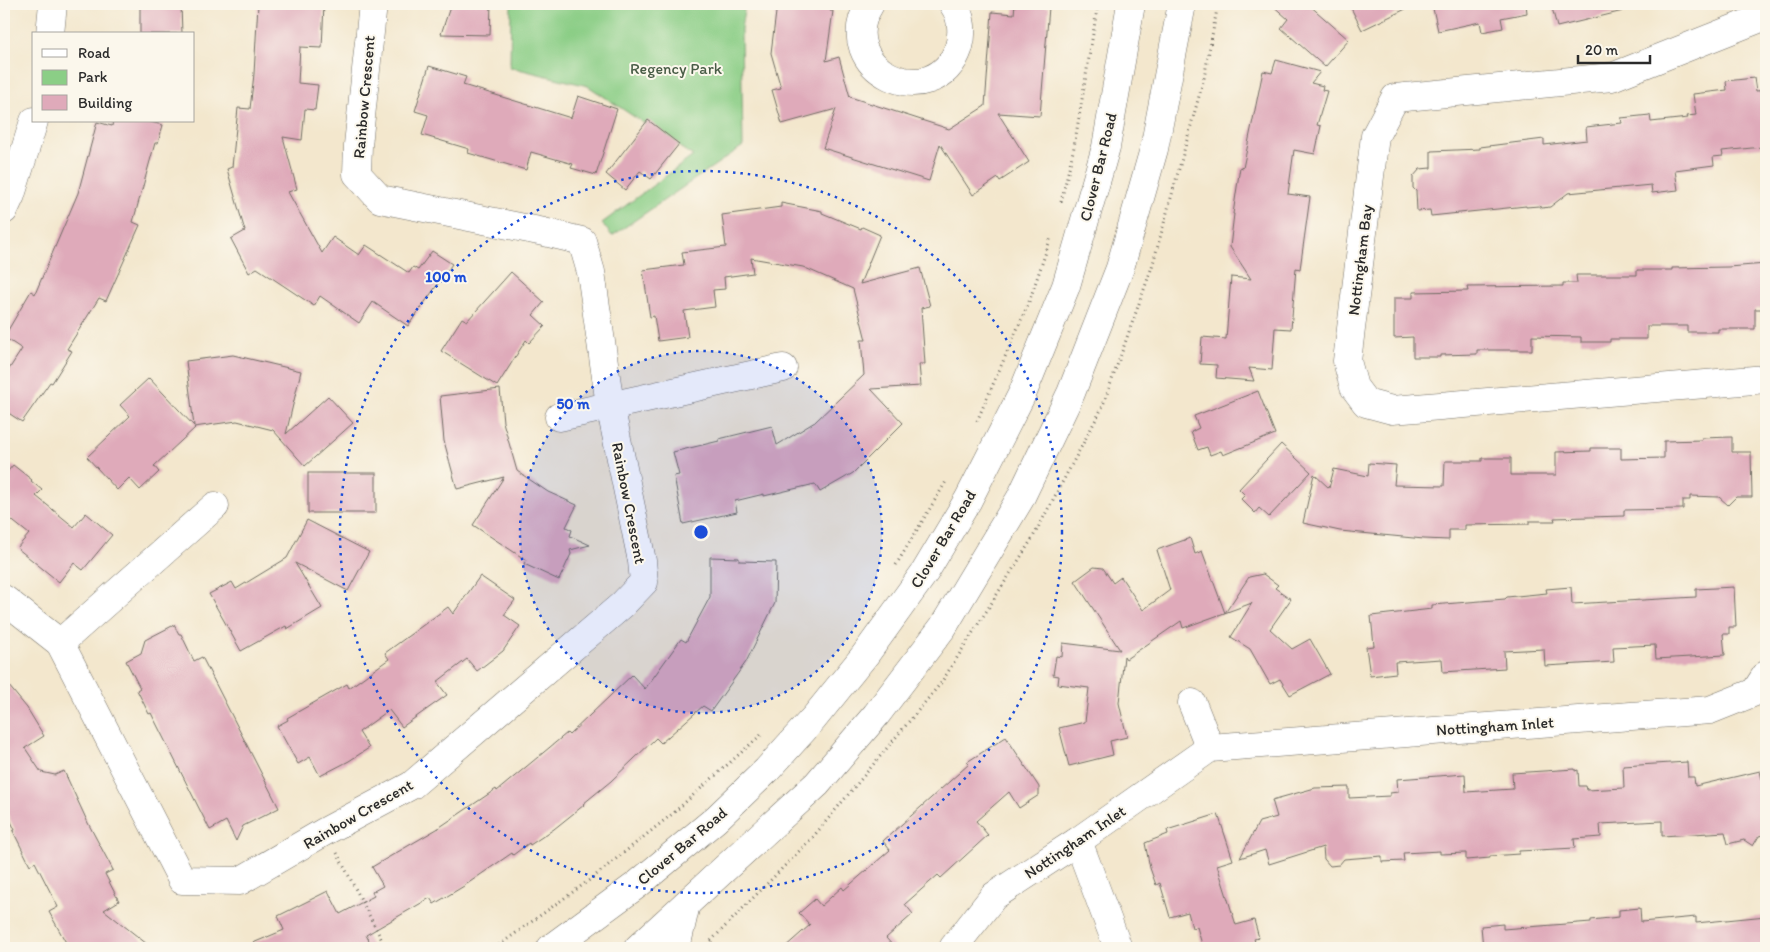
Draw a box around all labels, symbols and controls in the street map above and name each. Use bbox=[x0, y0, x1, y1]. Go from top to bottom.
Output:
legend bbox=[32, 32, 195, 122]
scale bar bbox=[1578, 32, 1650, 64]
street label: Rainbow Crescent bbox=[349, 35, 379, 159]
text: 20 m bbox=[1585, 41, 1619, 59]
text: Road bbox=[78, 44, 111, 62]
park label: Regency Park bbox=[630, 59, 723, 78]
text: Park bbox=[78, 68, 108, 86]
text: Building bbox=[78, 94, 132, 112]
street label: Clover Bar Road bbox=[1075, 110, 1121, 223]
street label: Nottingham Bay bbox=[1344, 203, 1376, 317]
text: 100 m bbox=[425, 268, 467, 286]
text: 50 m bbox=[556, 395, 590, 413]
street label: Rainbow Crescent bbox=[608, 441, 650, 565]
street label: Clover Bar Road bbox=[906, 486, 980, 592]
centre of rings bbox=[692, 523, 710, 541]
street label: Nottingham Inlet bbox=[1435, 712, 1555, 740]
street label: Rainbow Crescent bbox=[300, 775, 416, 853]
street label: Nottingham Inlet bbox=[1021, 801, 1129, 883]
street label: Clover Bar Road bbox=[633, 803, 731, 889]

